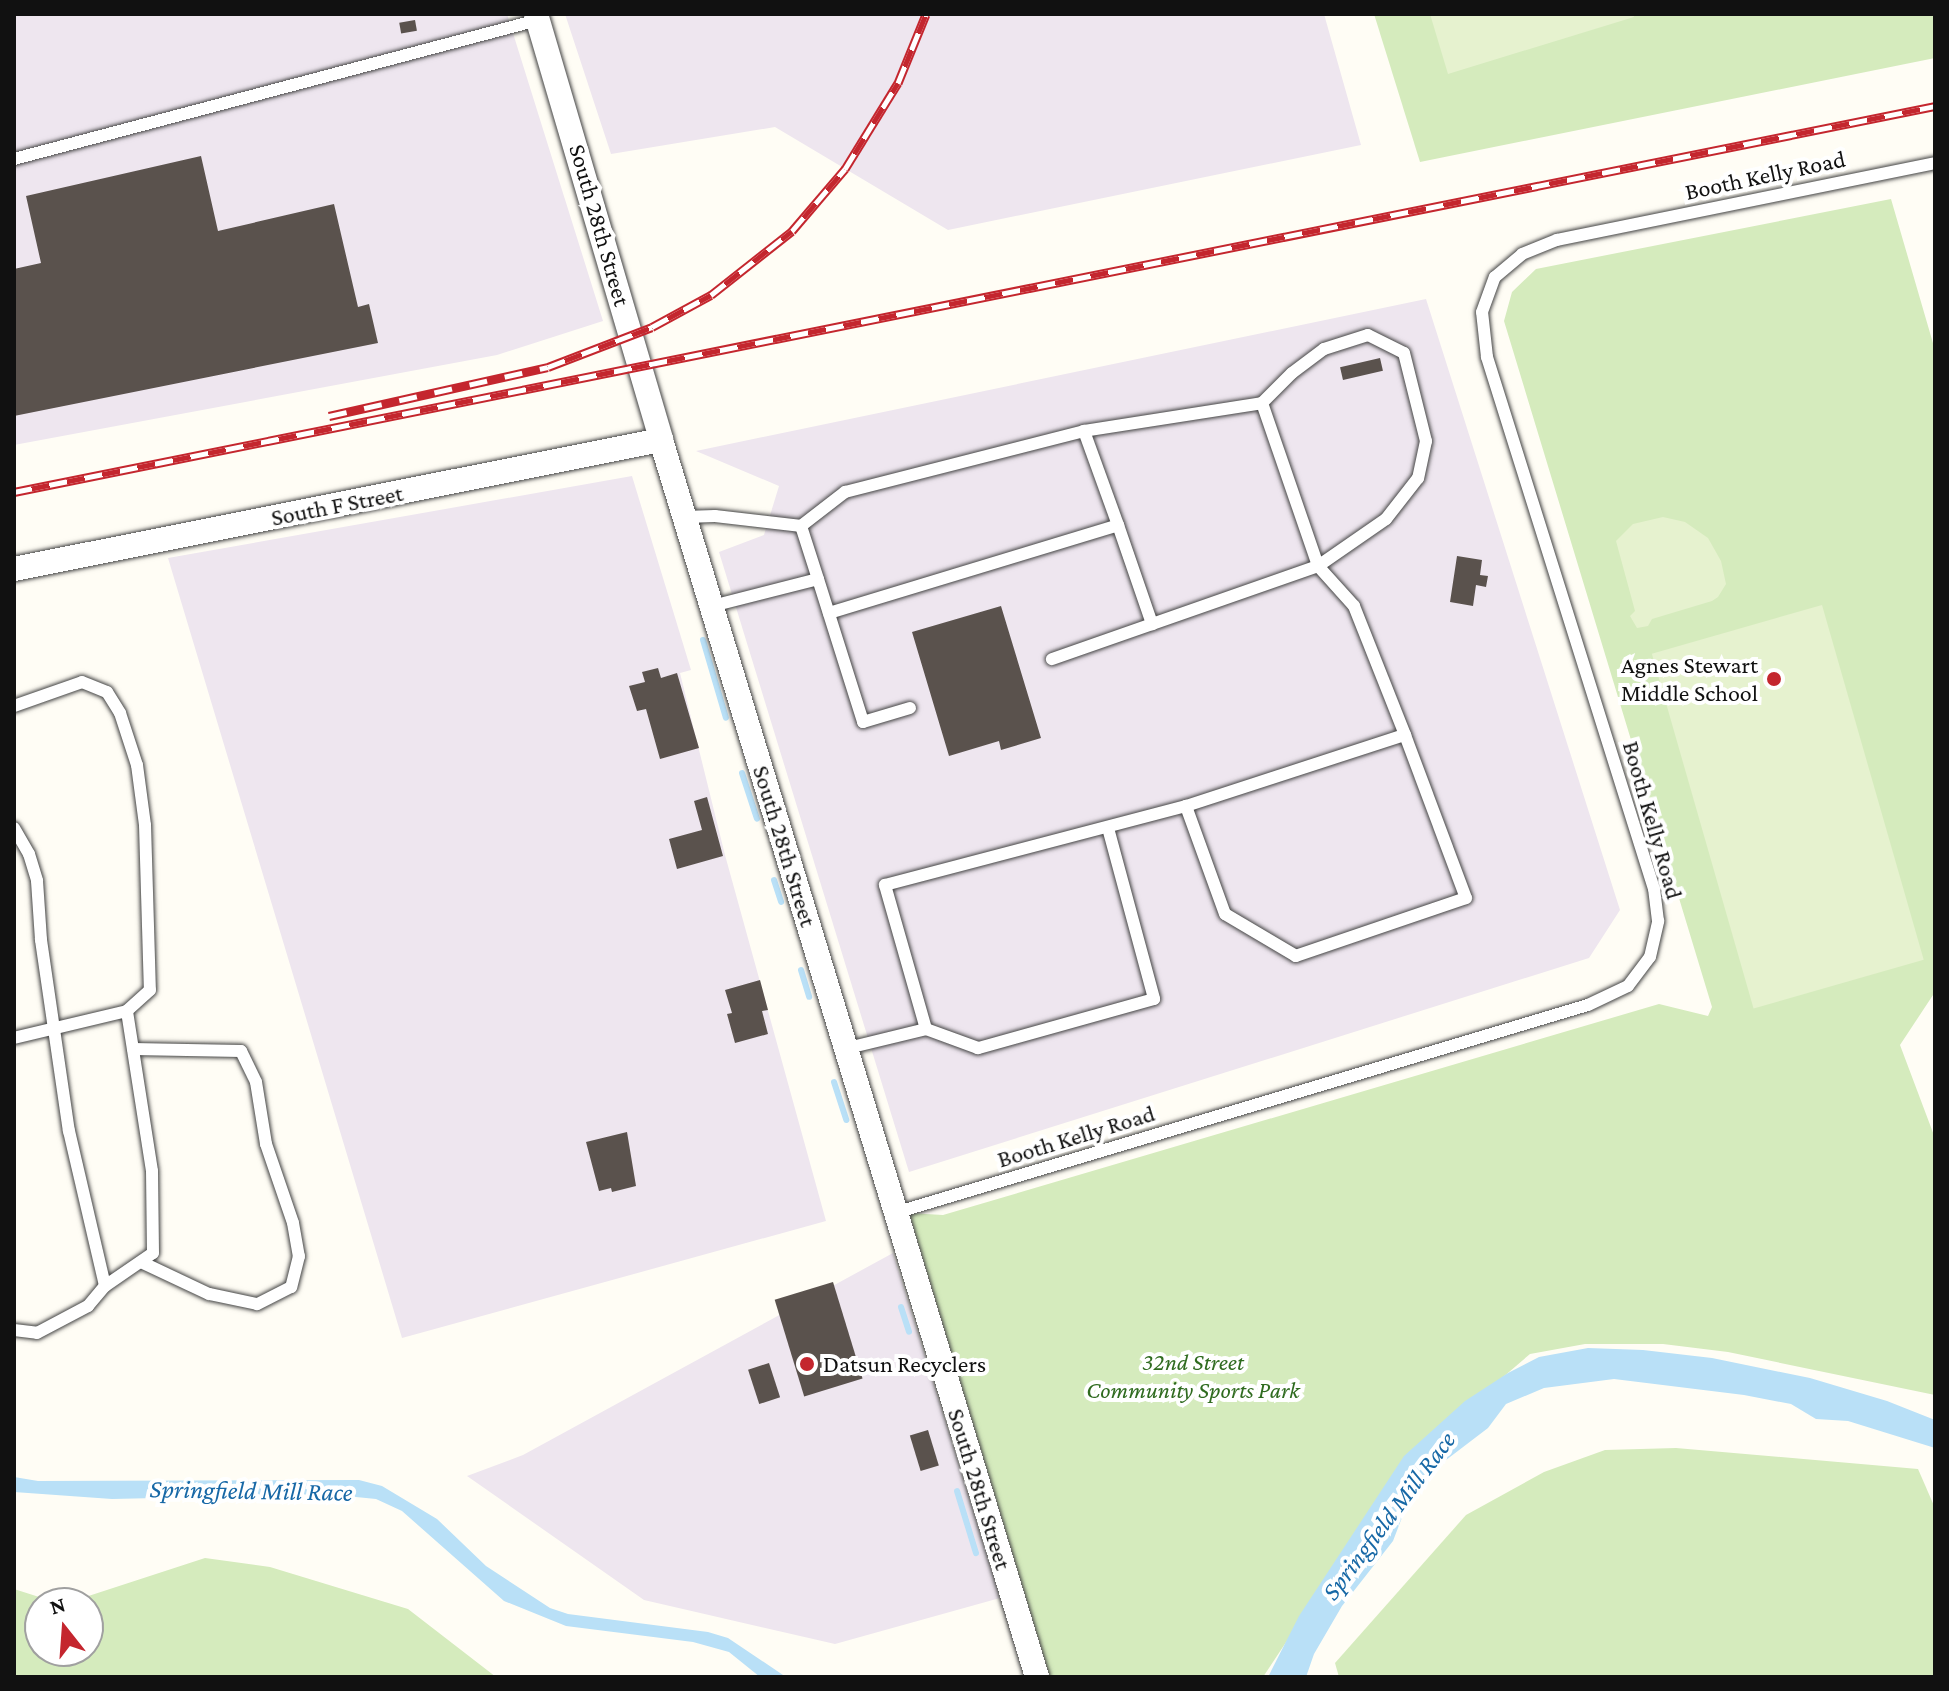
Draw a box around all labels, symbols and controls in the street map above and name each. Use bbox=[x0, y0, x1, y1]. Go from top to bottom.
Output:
street label: South 28th Street bbox=[563, 141, 637, 309]
street label: Booth Kelly Road bbox=[1682, 144, 1848, 206]
street label: South F Street bbox=[269, 478, 405, 532]
place label: Agnes Stewart Middle School bbox=[1621, 651, 1758, 707]
marker: Agnes Stewart Middle School bbox=[1765, 670, 1783, 688]
street label: Booth Kelly Road bbox=[1617, 738, 1689, 902]
street label: South 28th Street bbox=[747, 762, 823, 930]
street label: Booth Kelly Road bbox=[994, 1098, 1158, 1174]
park label: 32nd Street Community Sports Park bbox=[1086, 1348, 1300, 1404]
place label: Datsun Recyclers bbox=[823, 1350, 986, 1378]
marker: Datsun Recyclers bbox=[798, 1355, 816, 1373]
street label: South 28th Street bbox=[942, 1405, 1018, 1573]
water label: Springfield Mill Race bbox=[1315, 1426, 1463, 1606]
water label: Springfield Mill Race bbox=[149, 1474, 353, 1508]
north arrow bbox=[24, 1587, 104, 1667]
text: N bbox=[47, 1591, 68, 1620]

